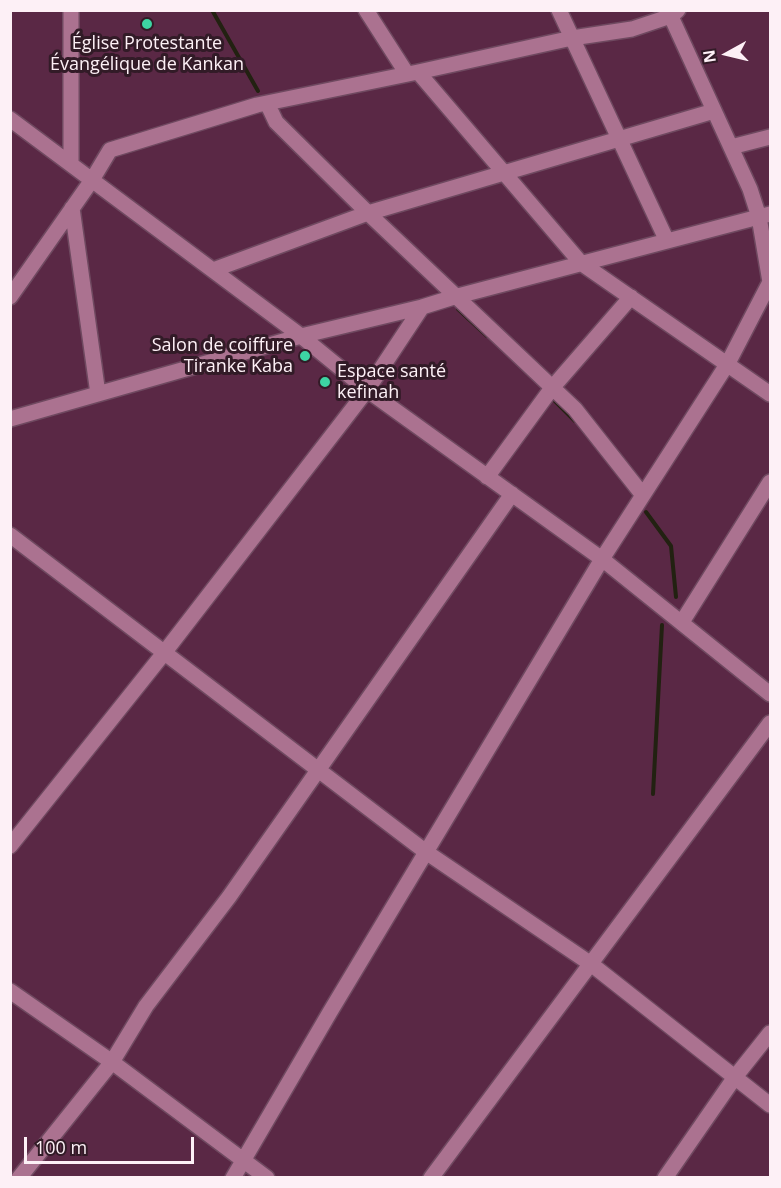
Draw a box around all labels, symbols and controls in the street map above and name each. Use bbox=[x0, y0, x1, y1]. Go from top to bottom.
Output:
marker: Église Protestante Évangélique de Kankan bbox=[140, 17, 154, 31]
north arrow bbox=[697, 24, 757, 84]
place label: Église Protestante Évangélique de Kankan bbox=[50, 33, 244, 76]
text: N bbox=[697, 49, 721, 64]
place label: Salon de coiffure Tiranke Kaba bbox=[152, 335, 293, 378]
marker: Salon de coiffure Tiranke Kaba bbox=[298, 349, 312, 363]
place label: Espace santé kefinah bbox=[337, 361, 446, 404]
marker: Espace santé kefinah bbox=[318, 375, 332, 389]
scale bar bbox=[27, 1125, 196, 1163]
text: 100 m bbox=[35, 1135, 87, 1159]

